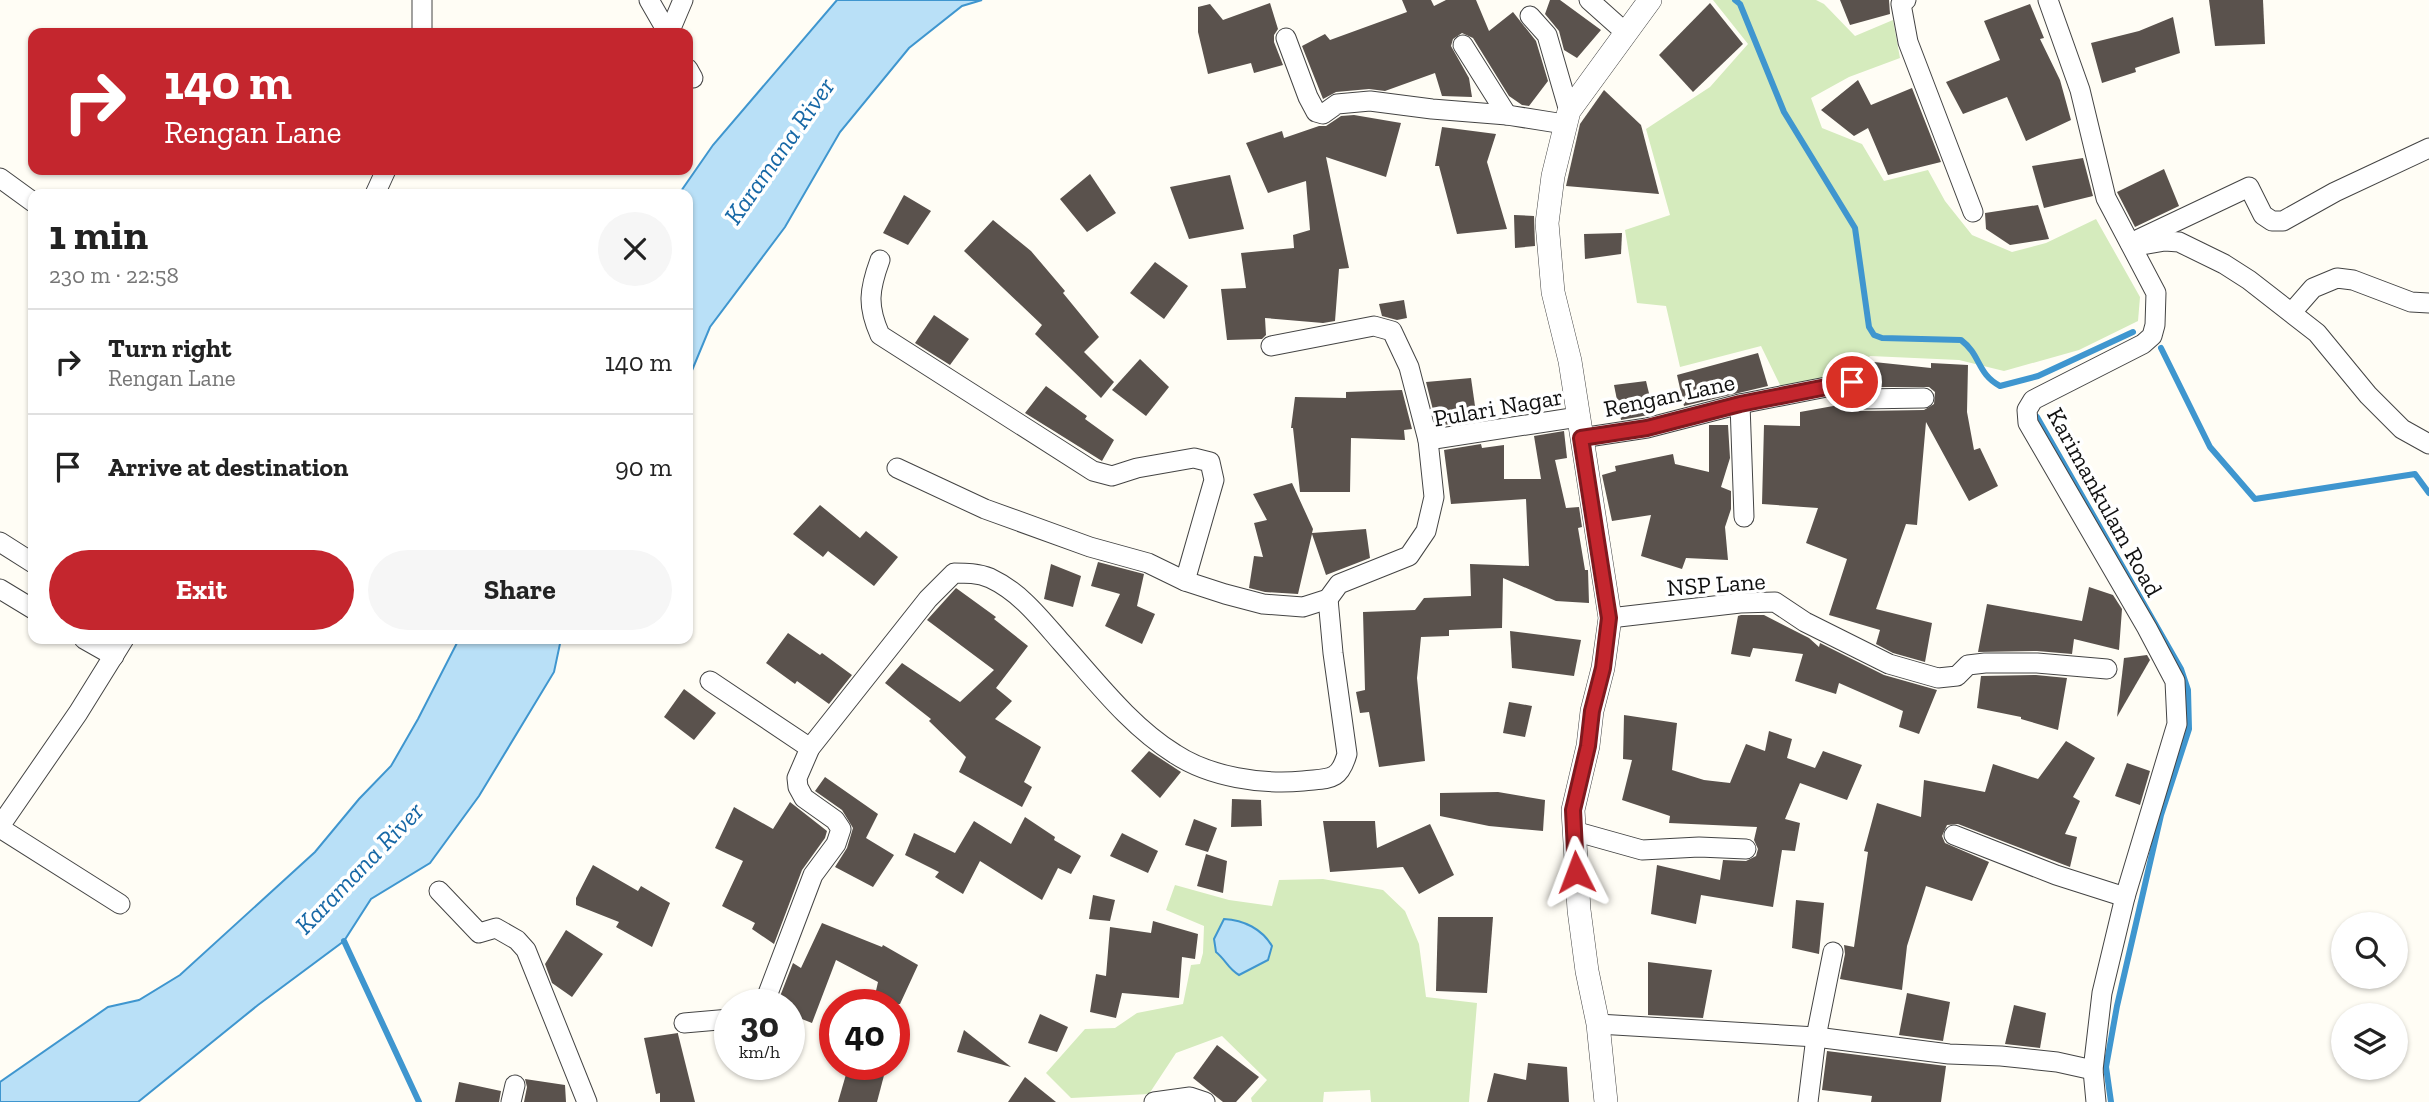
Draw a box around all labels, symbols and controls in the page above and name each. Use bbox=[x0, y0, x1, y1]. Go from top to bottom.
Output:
text: 140 m bbox=[164, 53, 292, 112]
icon: right bbox=[49, 56, 140, 147]
water label: Karamana River bbox=[717, 72, 841, 230]
text: Rengan Lane bbox=[164, 113, 342, 151]
text: 1 min bbox=[49, 209, 148, 260]
button: close bbox=[598, 212, 672, 286]
text: 230 m · 22:58 bbox=[49, 261, 179, 289]
text: Turn right bbox=[108, 332, 231, 364]
icon: right bbox=[49, 343, 87, 381]
text: 140 m bbox=[605, 346, 672, 378]
pin bbox=[1822, 352, 1882, 412]
icon: arrive bbox=[1833, 363, 1871, 401]
text: Rengan Lane bbox=[108, 364, 236, 392]
street label: Rengan Lane bbox=[1601, 367, 1737, 423]
street label: Pulari Nagar bbox=[1431, 381, 1565, 433]
street label: Karimankulam Road bbox=[2041, 402, 2169, 602]
icon: arrive bbox=[49, 448, 87, 486]
text: Arrive at destination bbox=[108, 451, 348, 483]
text: 90 m bbox=[615, 451, 672, 483]
button: Exit bbox=[49, 550, 354, 630]
button: Share bbox=[368, 550, 672, 630]
street label: NSP Lane bbox=[1666, 566, 1766, 602]
water label: Karamana River bbox=[288, 795, 430, 941]
position arrow bbox=[1539, 835, 1613, 909]
map controls bbox=[2331, 912, 2408, 1080]
button: search bbox=[2331, 912, 2408, 989]
speed limit sign: 40 bbox=[819, 989, 910, 1080]
button: layers bbox=[2331, 1003, 2408, 1080]
text: 30 bbox=[740, 1004, 779, 1046]
text: km/h bbox=[739, 1041, 780, 1063]

